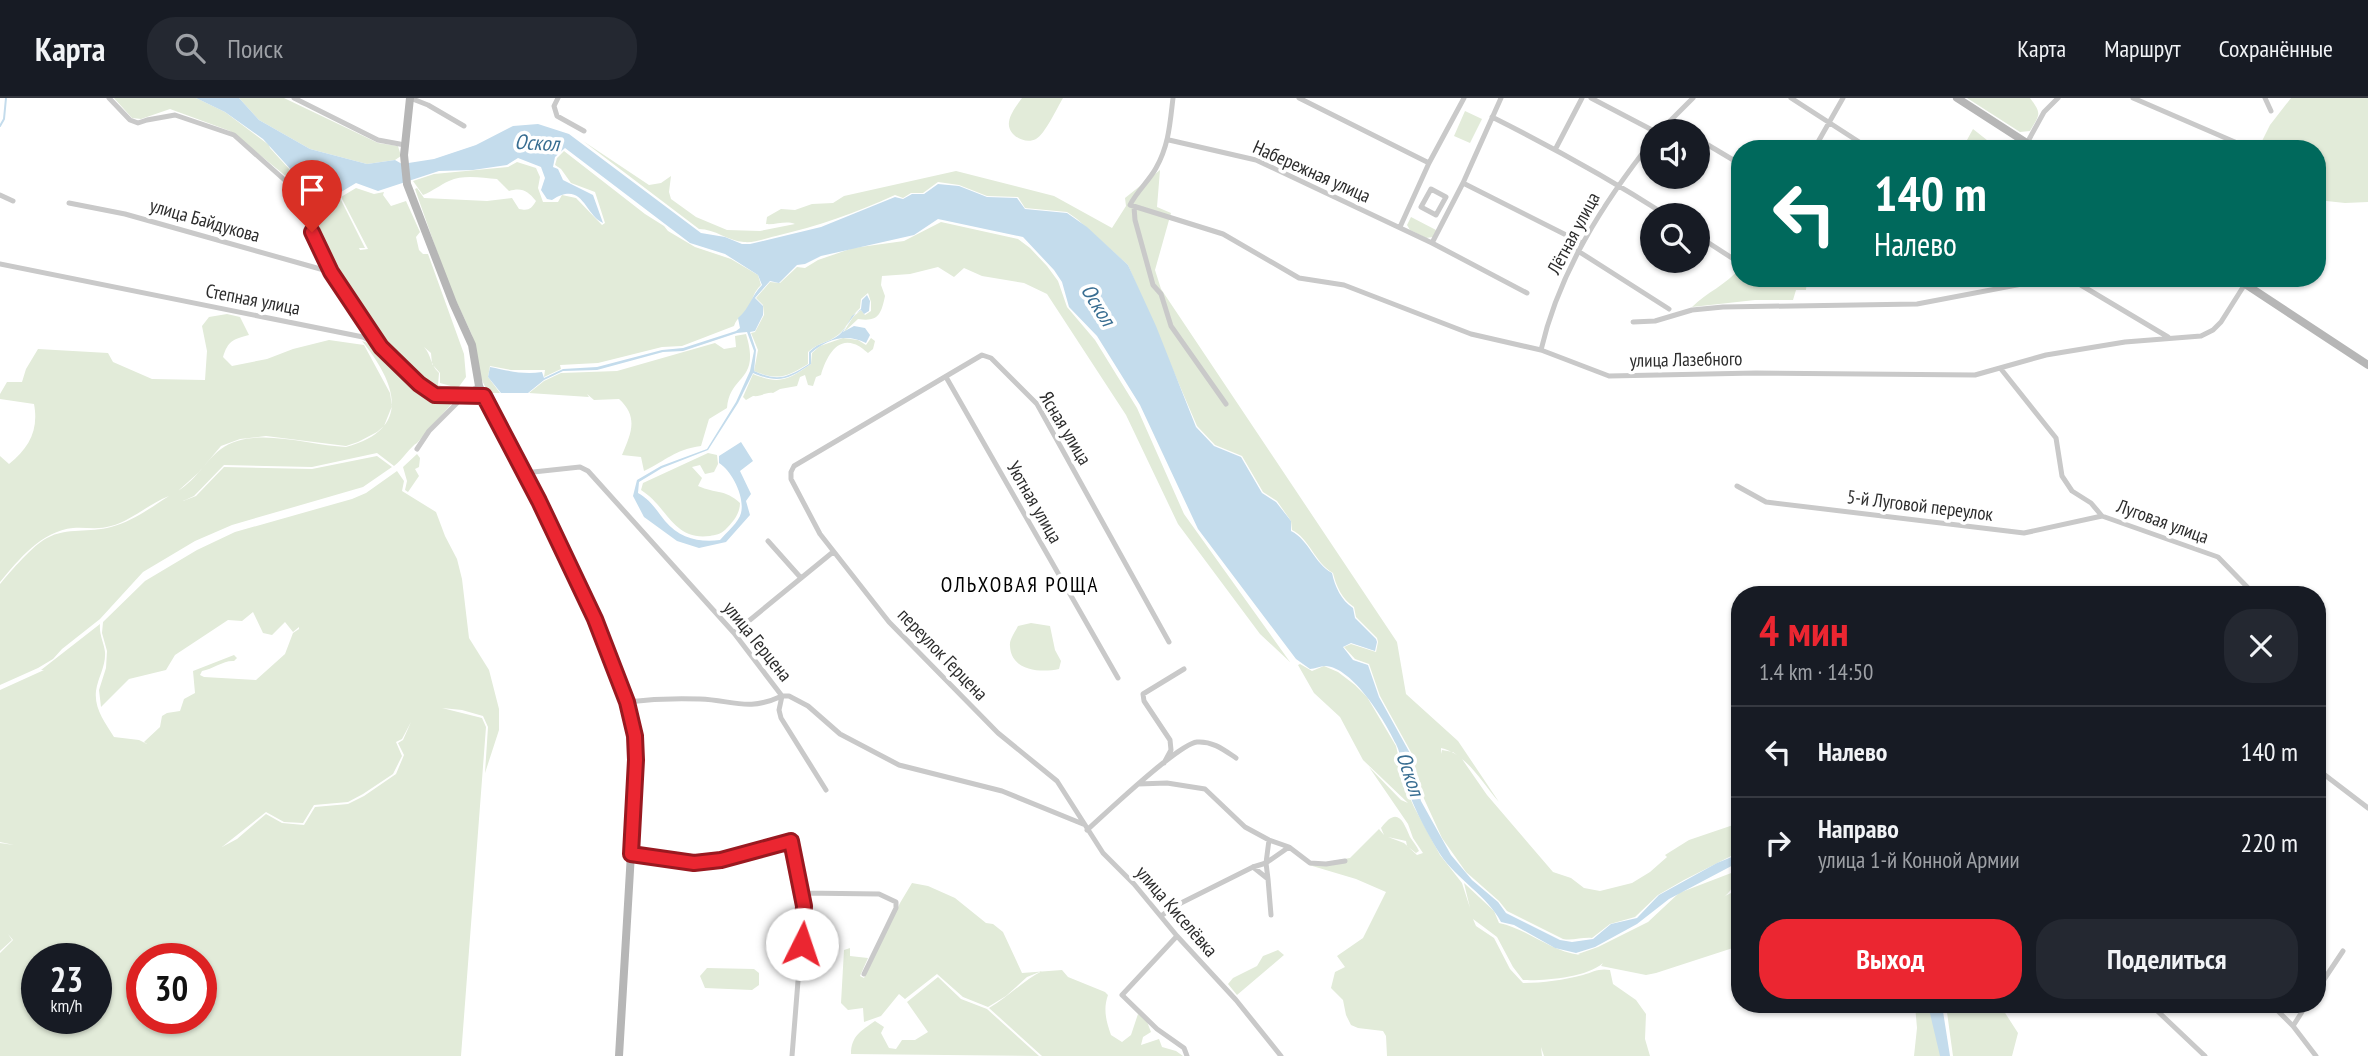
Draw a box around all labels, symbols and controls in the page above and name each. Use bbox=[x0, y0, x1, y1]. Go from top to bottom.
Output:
search box bbox=[147, 17, 637, 80]
text: Карта bbox=[35, 27, 105, 70]
icon: search bbox=[171, 29, 209, 67]
text: Поиск bbox=[227, 32, 283, 65]
text: Карта bbox=[2017, 33, 2066, 64]
text: Маршрут bbox=[2104, 33, 2181, 64]
text: Сохранённые bbox=[2219, 33, 2333, 64]
map controls bbox=[1640, 119, 1710, 273]
button: sound bbox=[1640, 119, 1710, 189]
water label: Оскол bbox=[514, 128, 561, 157]
street label: Набережная улица bbox=[1249, 134, 1375, 208]
pin bbox=[282, 160, 342, 232]
text: 140 m bbox=[1874, 161, 1987, 225]
icon: left bbox=[1759, 168, 1850, 259]
icon: arrive bbox=[293, 171, 331, 209]
street label: Лётная улица bbox=[1541, 188, 1605, 279]
street label: улица Байдукова bbox=[147, 193, 263, 247]
button: search bbox=[1640, 203, 1710, 273]
text: Налево bbox=[1874, 223, 1957, 265]
street label: Степная улица bbox=[204, 278, 302, 320]
water label: Оскол bbox=[1075, 279, 1122, 332]
street label: улица Лазебного bbox=[1629, 346, 1743, 372]
street label: Ясная улица bbox=[1035, 387, 1097, 469]
street label: Уютная улица bbox=[1002, 457, 1068, 547]
street label: 5-й Луговой переулок bbox=[1846, 484, 1995, 526]
street label: Луговая улица bbox=[2113, 493, 2212, 549]
district label: ОЛЬХОВАЯ РОЩА bbox=[941, 571, 1099, 598]
street label: улица Герцена bbox=[718, 596, 798, 686]
street label: переулок Герцена bbox=[893, 603, 993, 705]
text: 4 мин bbox=[1759, 603, 1849, 658]
button: close bbox=[2224, 609, 2298, 683]
text: 1.4 km · 14:50 bbox=[1759, 657, 1873, 686]
icon: left bbox=[1759, 733, 1797, 771]
text: Налево bbox=[1818, 735, 1887, 768]
text: 140 m bbox=[2240, 735, 2298, 768]
water label: Оскол bbox=[1390, 748, 1431, 801]
text: Направо bbox=[1818, 812, 1899, 845]
icon: right bbox=[1759, 824, 1797, 862]
text: 220 m bbox=[2240, 826, 2298, 859]
text: улица 1-й Конной Армии bbox=[1818, 845, 2020, 874]
street label: улица Киселёвка bbox=[1131, 861, 1223, 961]
position arrow bbox=[765, 907, 839, 981]
button: Выход bbox=[1759, 919, 2022, 999]
button: Поделиться bbox=[2036, 919, 2298, 999]
speed limit sign: 30 bbox=[126, 943, 217, 1034]
text: 23 bbox=[50, 956, 83, 1002]
text: km/h bbox=[51, 994, 82, 1017]

